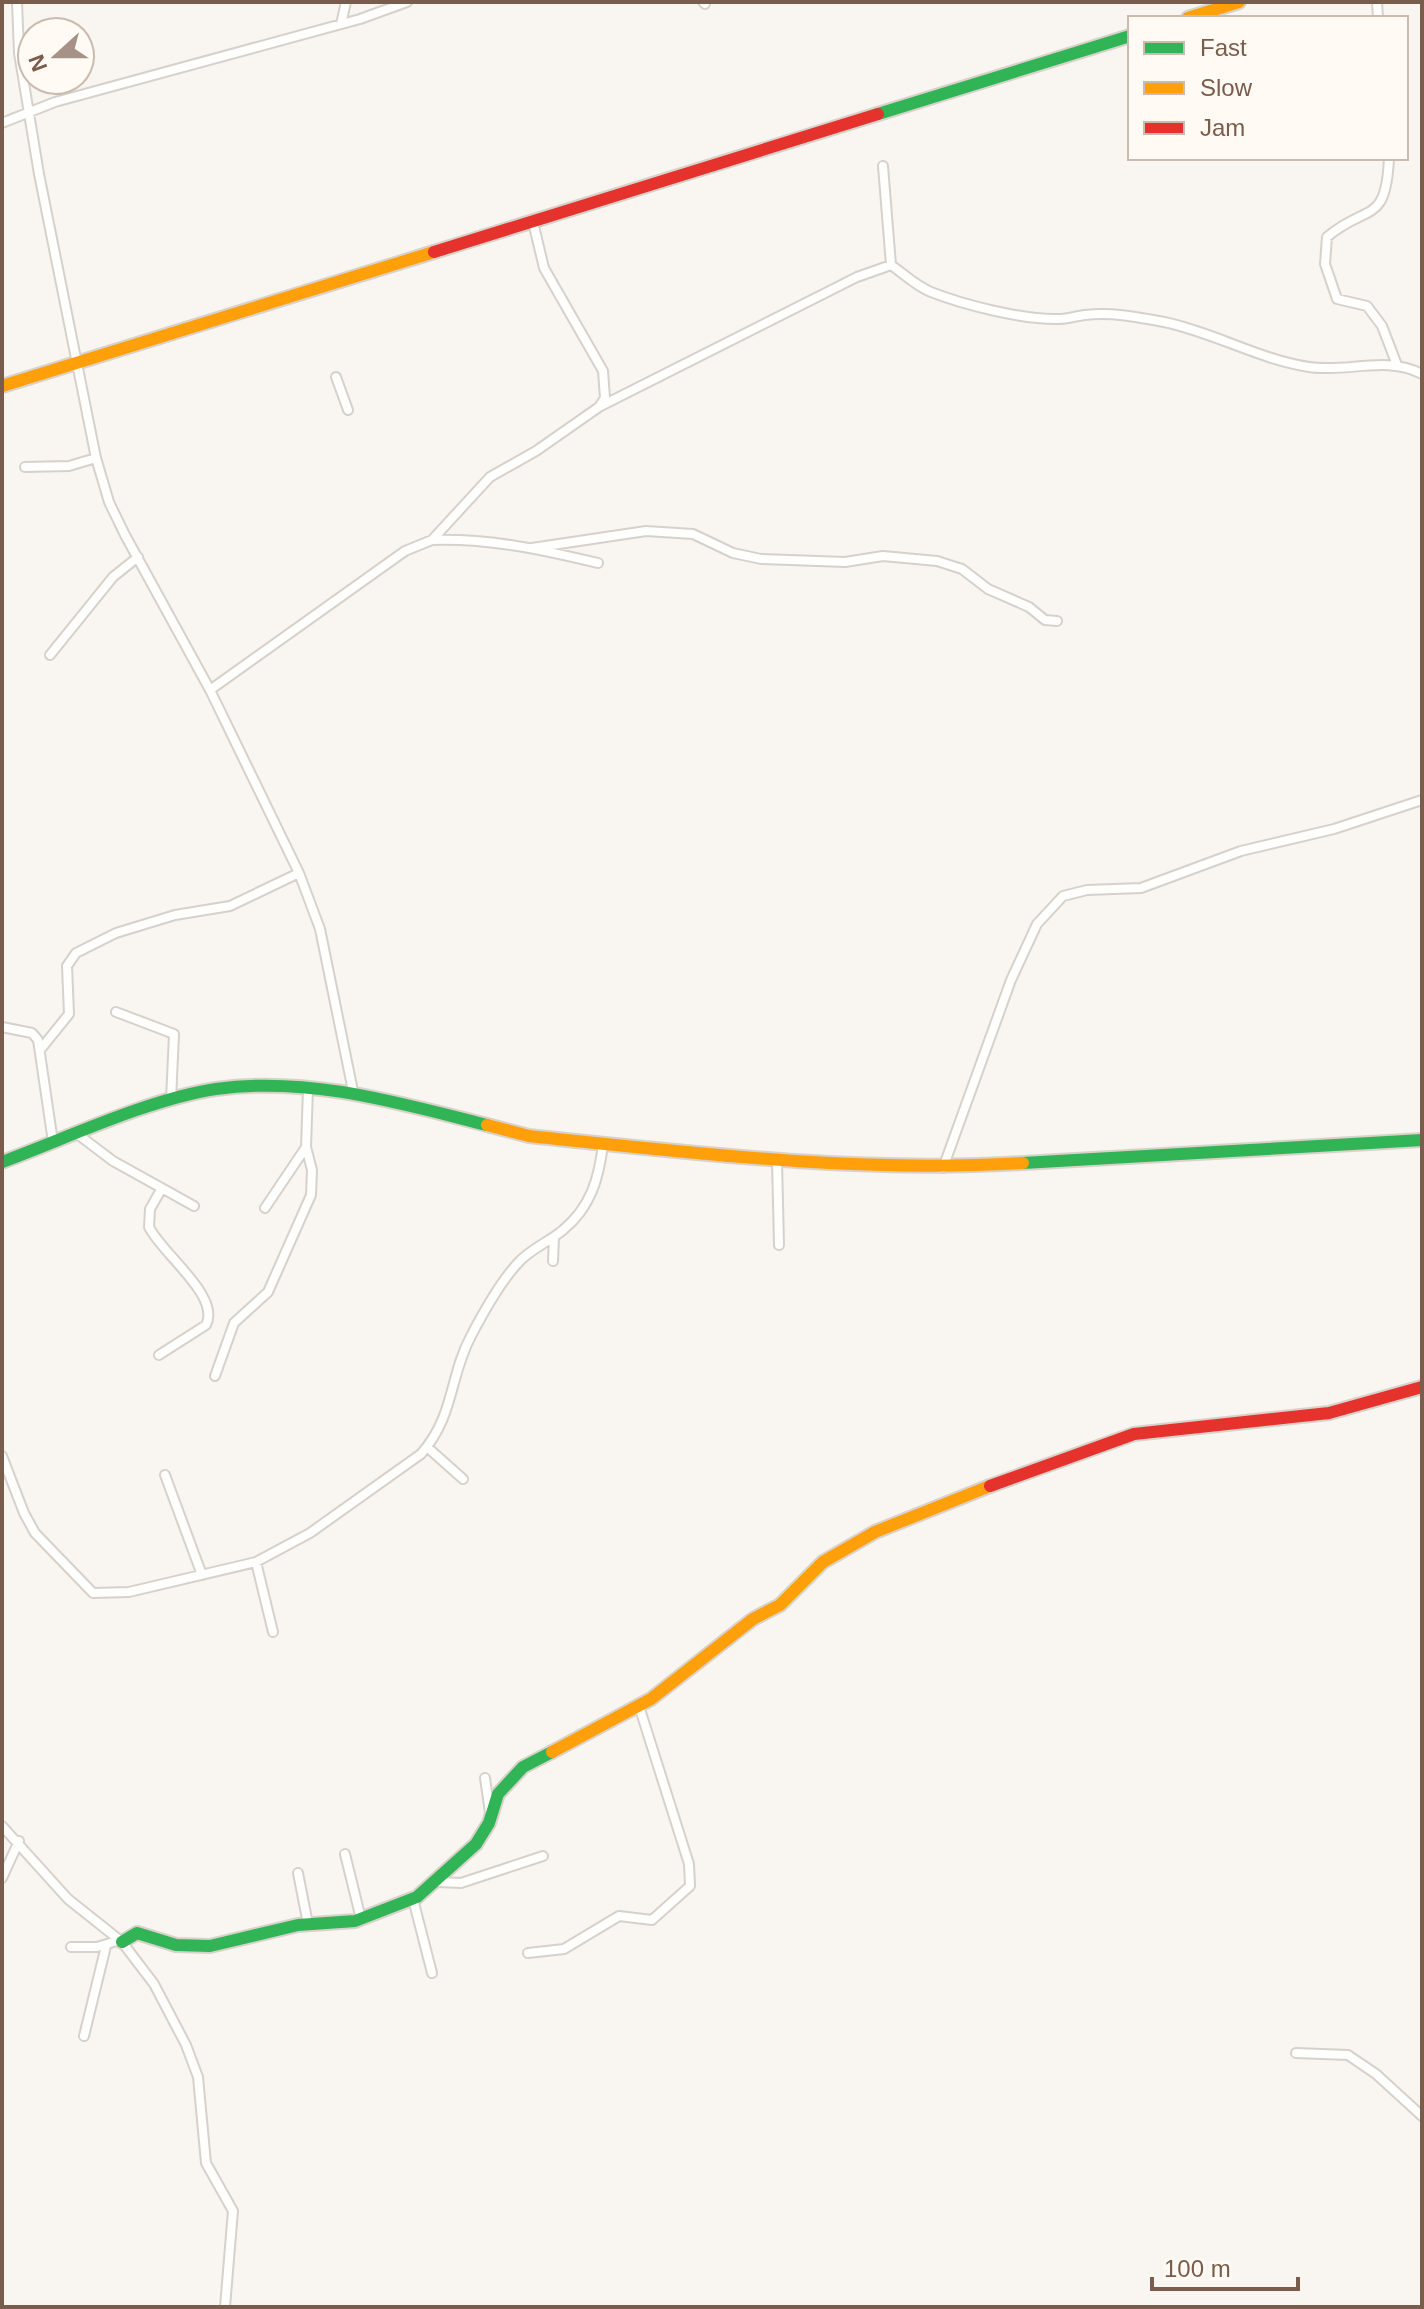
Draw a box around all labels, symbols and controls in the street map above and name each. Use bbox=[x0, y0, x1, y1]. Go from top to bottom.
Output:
north arrow bbox=[16, 16, 96, 96]
legend bbox=[1128, 16, 1408, 160]
text: Fast bbox=[1200, 34, 1247, 61]
text: N bbox=[23, 51, 52, 75]
text: Slow bbox=[1200, 74, 1253, 101]
text: Jam bbox=[1200, 114, 1245, 141]
scale bar bbox=[1152, 2241, 1298, 2291]
text: 100 m bbox=[1164, 2255, 1231, 2282]

